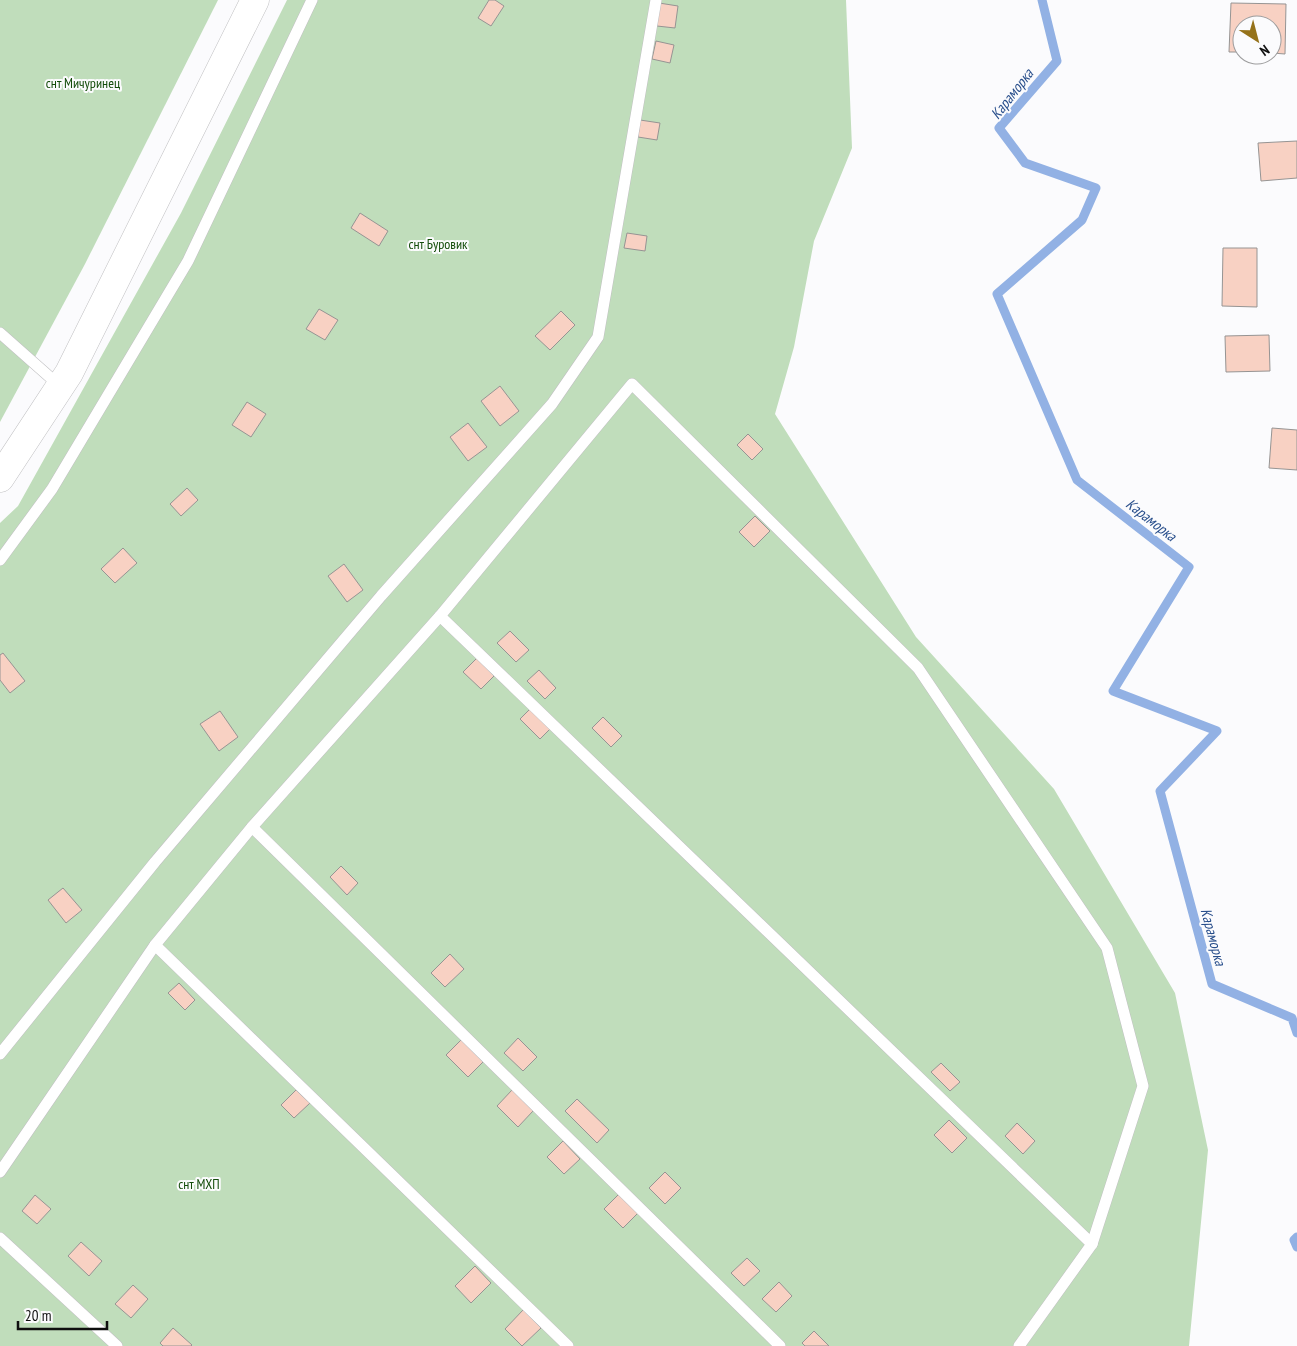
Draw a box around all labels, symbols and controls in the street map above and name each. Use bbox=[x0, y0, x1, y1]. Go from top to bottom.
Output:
north arrow bbox=[1232, 15, 1282, 65]
text: N bbox=[1256, 41, 1273, 60]
water label: Караморка bbox=[986, 64, 1038, 123]
park label: снт Мичуринец bbox=[46, 74, 120, 92]
park label: снт Буровик bbox=[409, 235, 468, 253]
water label: Караморка bbox=[1122, 494, 1181, 546]
water label: Караморка bbox=[1197, 906, 1230, 969]
park label: снт МХП bbox=[178, 1175, 220, 1193]
scale bar bbox=[18, 1298, 106, 1330]
text: 20 m bbox=[25, 1306, 51, 1325]

